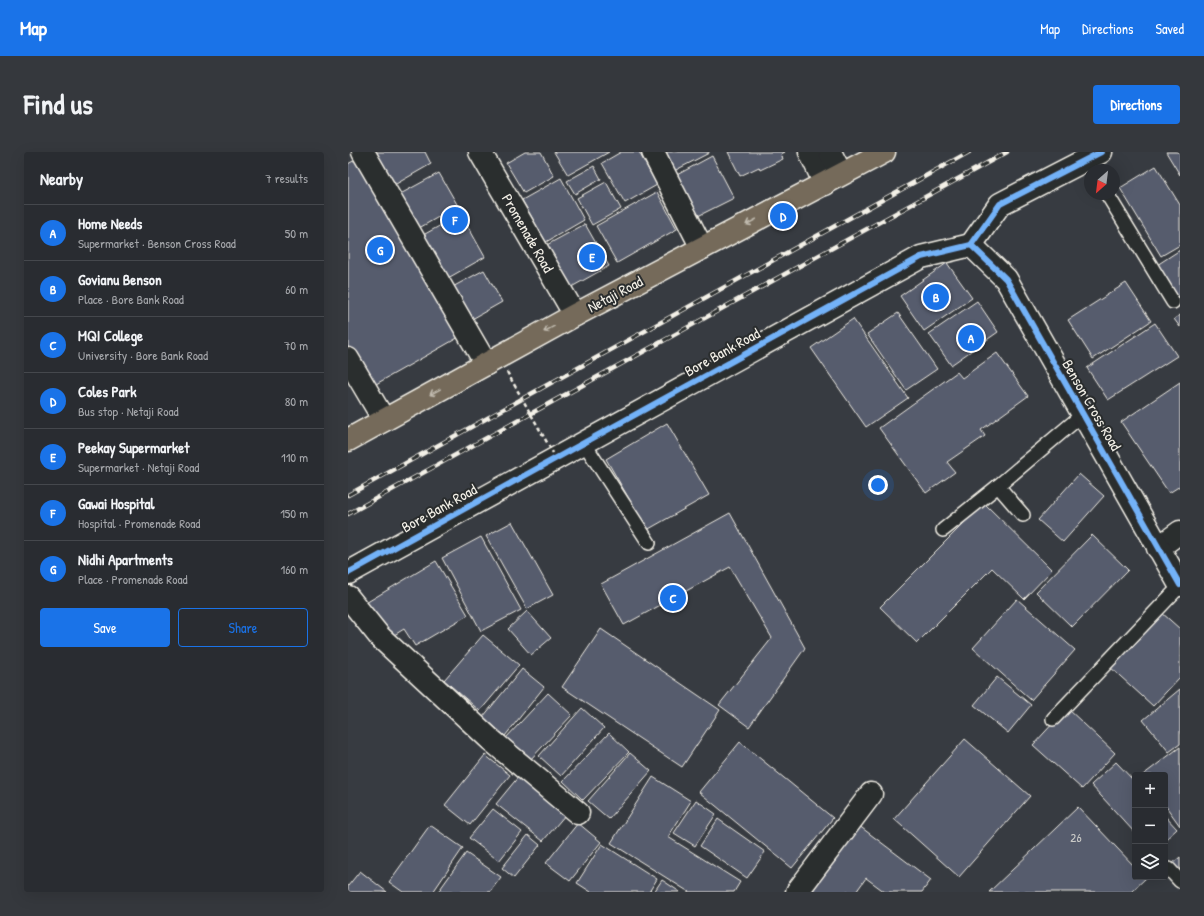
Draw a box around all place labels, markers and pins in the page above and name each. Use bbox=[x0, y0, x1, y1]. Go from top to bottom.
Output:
pin: D bbox=[770, 201, 796, 231]
pin: F bbox=[442, 205, 468, 235]
pin: G bbox=[367, 235, 393, 265]
pin: E bbox=[579, 242, 605, 272]
pin: B bbox=[923, 282, 949, 312]
pin: A bbox=[958, 323, 984, 353]
pin: C bbox=[660, 583, 686, 613]

